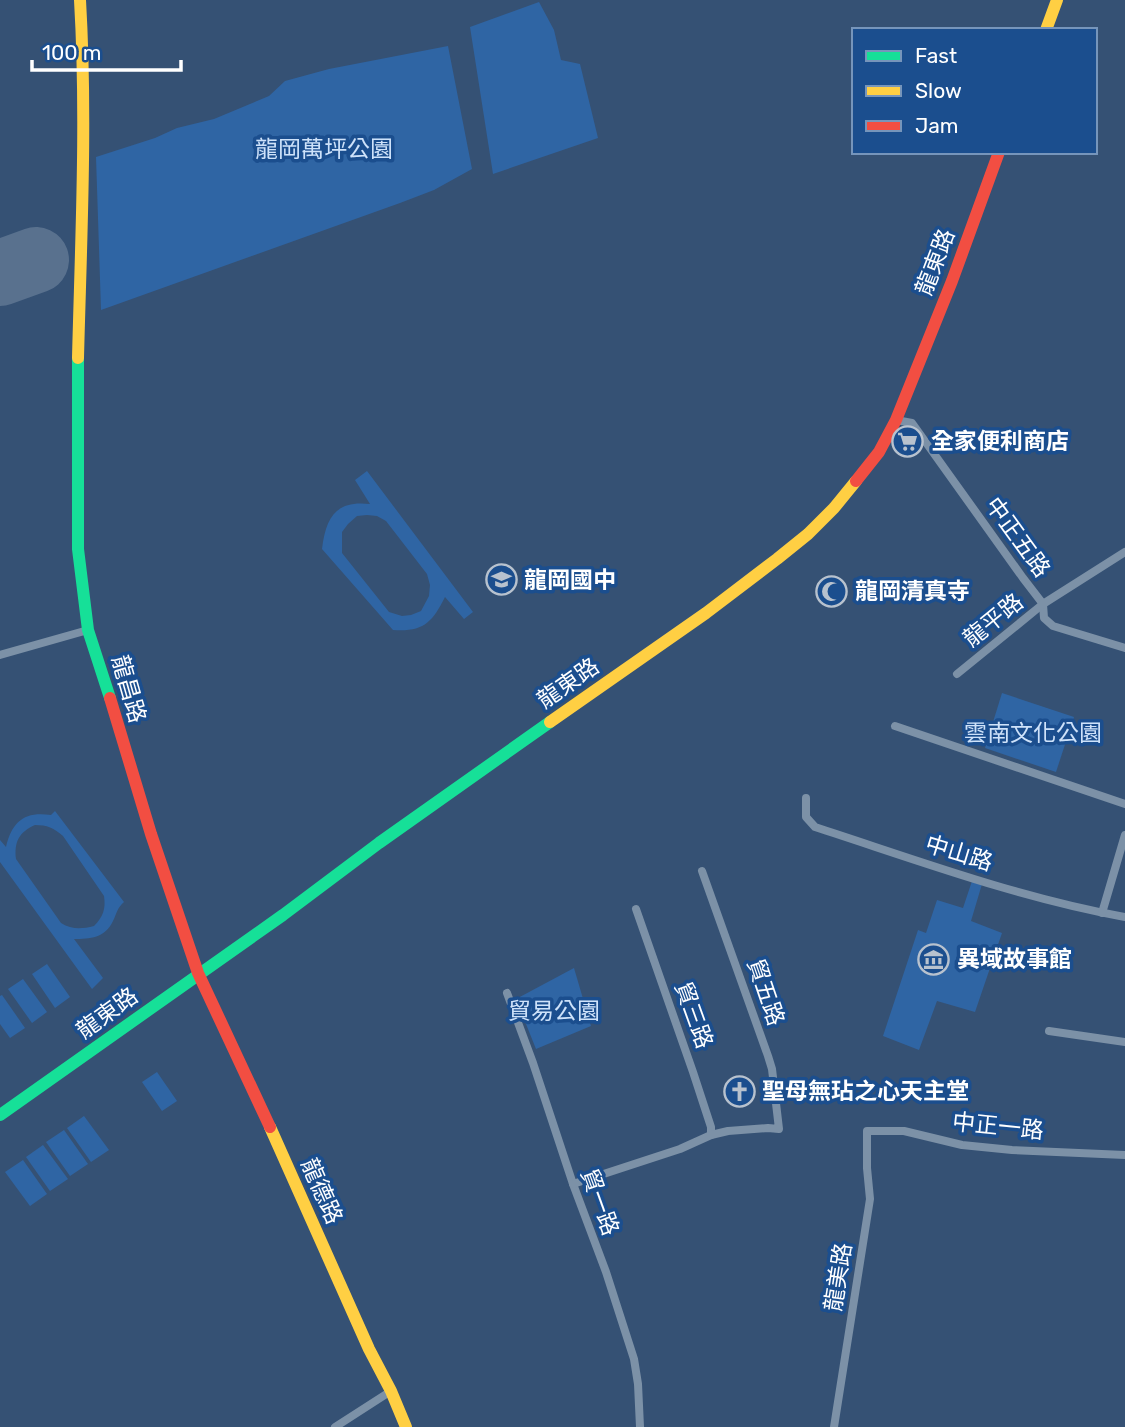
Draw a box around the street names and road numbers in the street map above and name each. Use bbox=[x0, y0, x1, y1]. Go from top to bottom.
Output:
street label: 龍東路 bbox=[910, 225, 960, 299]
street label: 中正五路 bbox=[980, 492, 1056, 582]
street label: 龍平路 bbox=[957, 587, 1029, 653]
street label: 龍昌路 bbox=[106, 652, 152, 726]
street label: 龍東路 bbox=[532, 652, 604, 714]
street label: 中山路 bbox=[922, 830, 996, 876]
street label: 貿五路 bbox=[742, 955, 790, 1029]
street label: 貿三路 bbox=[669, 978, 719, 1052]
street label: 龍東路 bbox=[71, 981, 143, 1045]
street label: 中正一路 bbox=[951, 1107, 1045, 1145]
street label: 龍德路 bbox=[295, 1154, 349, 1228]
street label: 貿一路 bbox=[575, 1165, 625, 1239]
street label: 龍美路 bbox=[819, 1241, 857, 1313]

